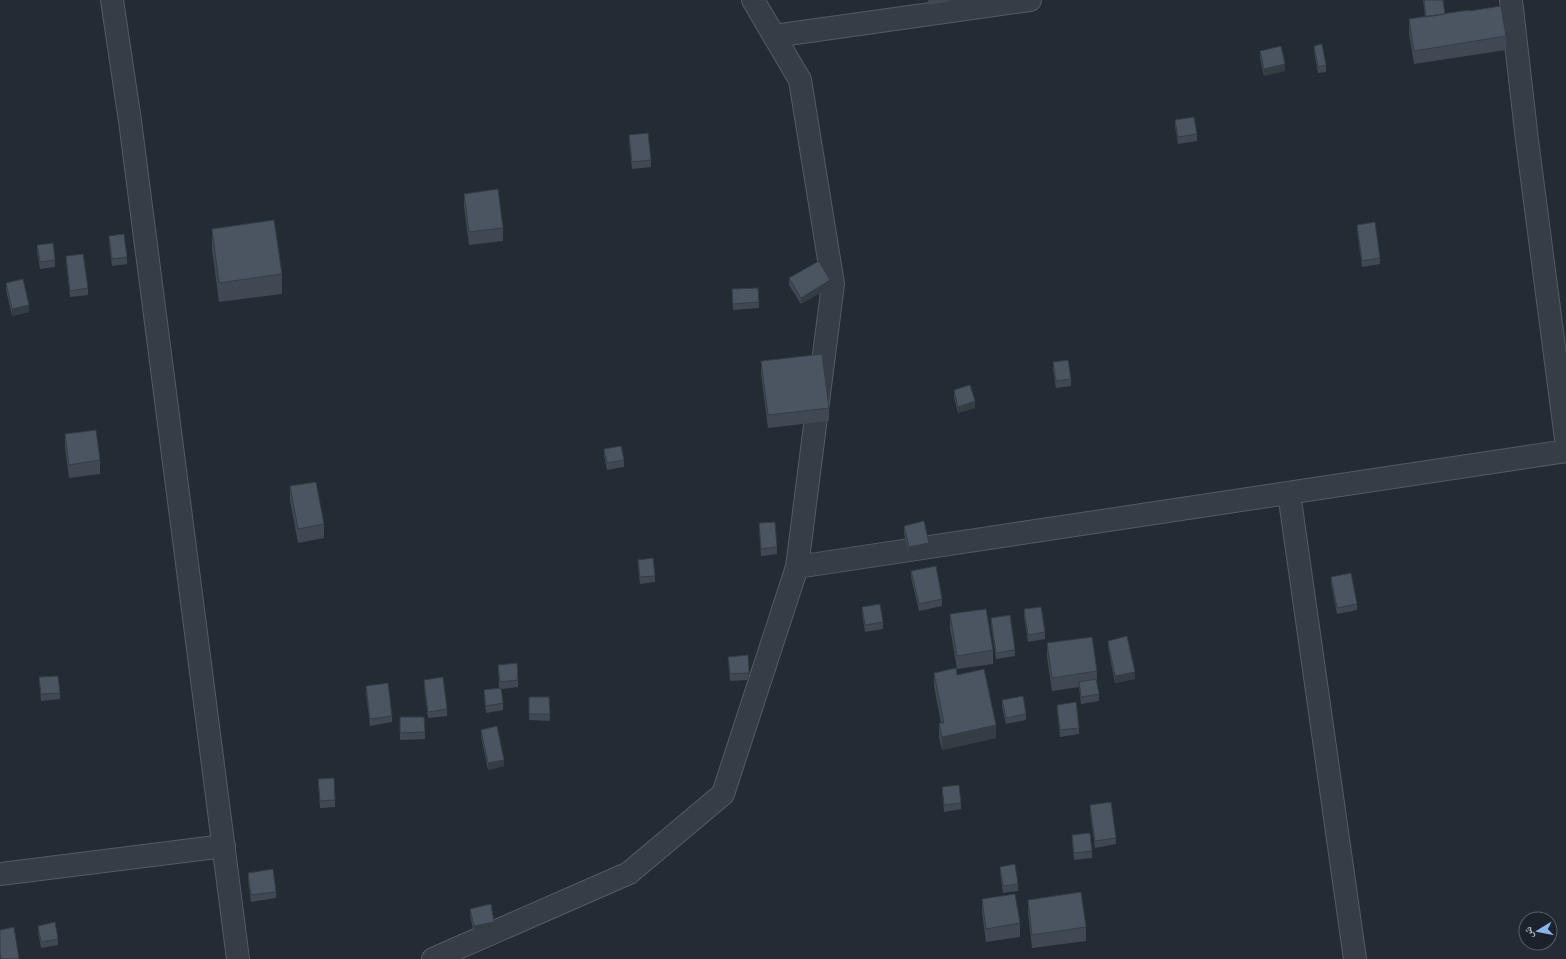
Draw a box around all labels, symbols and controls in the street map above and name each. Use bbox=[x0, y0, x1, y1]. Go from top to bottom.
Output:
north arrow bbox=[1518, 911, 1558, 951]
text: ش bbox=[1520, 925, 1537, 940]

